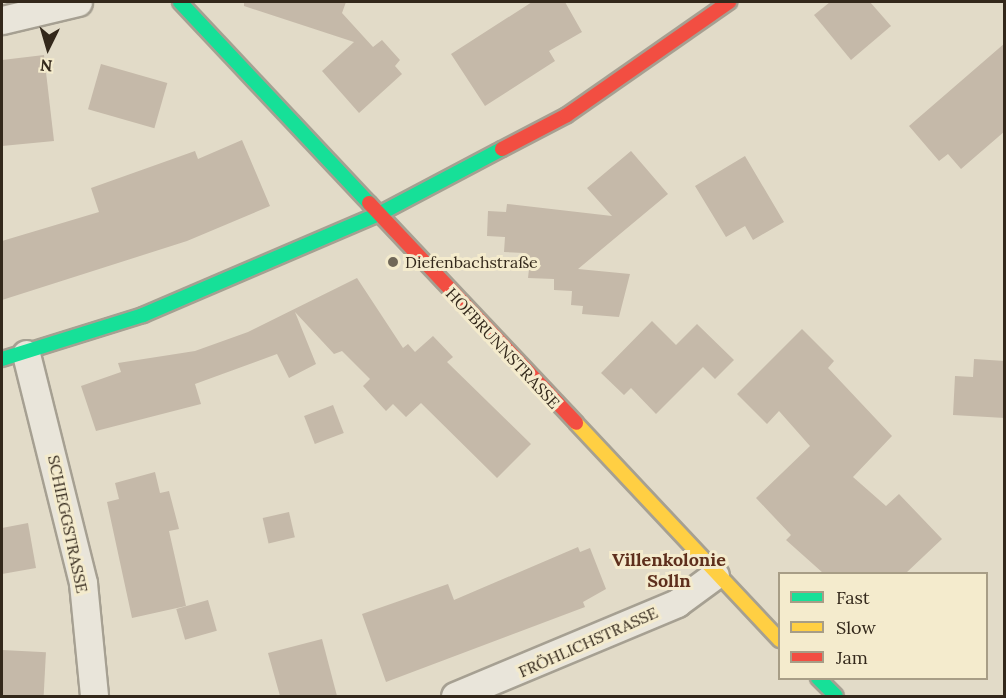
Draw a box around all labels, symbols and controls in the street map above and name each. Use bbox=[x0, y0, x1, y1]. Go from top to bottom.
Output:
north arrow bbox=[18, 18, 78, 78]
text: N bbox=[39, 55, 53, 76]
place label: Diefenbachstraße bbox=[405, 252, 538, 272]
marker: Diefenbachstraße bbox=[386, 255, 400, 269]
street label: HOFBRUNNSTRASSE bbox=[442, 284, 564, 412]
street label: SCHIEGGSTRASSE bbox=[44, 453, 92, 595]
district label: Villenkolonie Solln bbox=[612, 550, 726, 592]
legend bbox=[778, 572, 988, 680]
text: Fast bbox=[836, 586, 870, 609]
street label: FRÖHLICHSTRASSE bbox=[515, 603, 661, 681]
text: Slow bbox=[836, 616, 876, 639]
text: Jam bbox=[836, 646, 868, 669]

